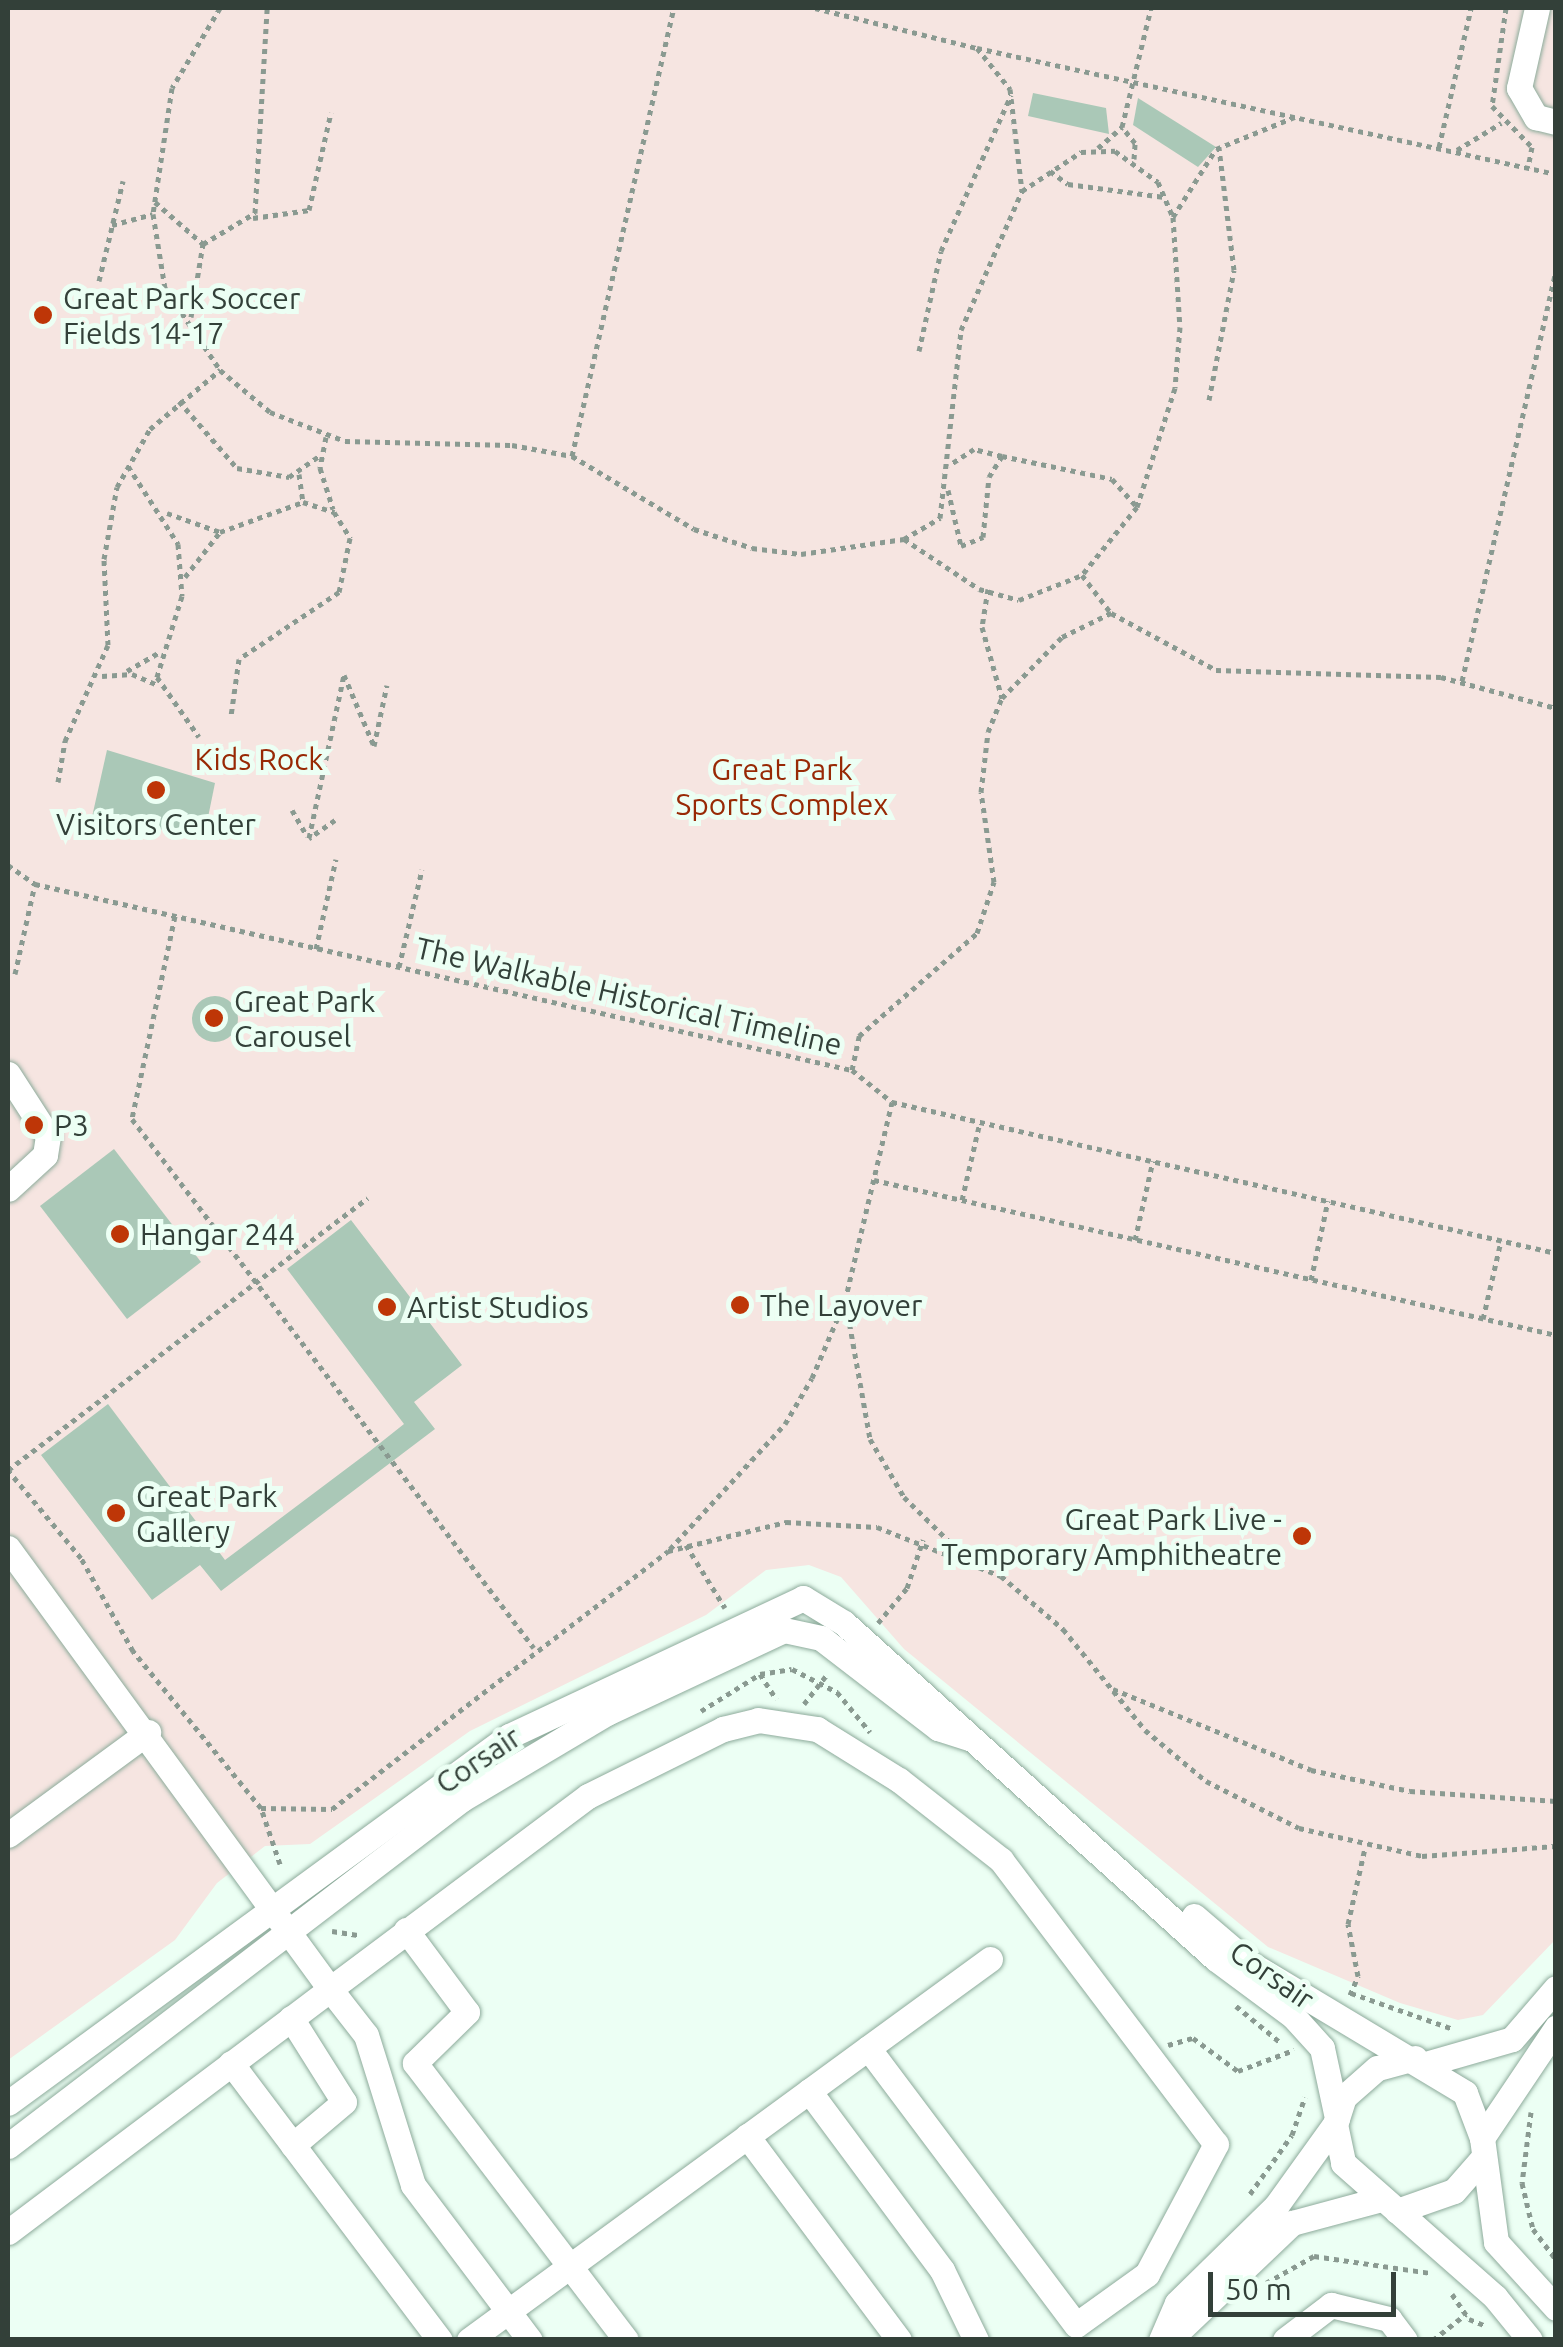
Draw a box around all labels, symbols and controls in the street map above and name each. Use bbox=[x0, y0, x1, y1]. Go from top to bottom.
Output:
place label: Great Park Soccer Fields 14-17 bbox=[63, 280, 300, 350]
marker: Great Park Soccer Fields 14-17 bbox=[32, 304, 54, 326]
park label: Kids Rock bbox=[195, 741, 323, 777]
park label: Great Park Sports Complex bbox=[676, 751, 888, 822]
marker: Visitors Center bbox=[145, 779, 167, 801]
place label: Visitors Center bbox=[56, 806, 256, 842]
street label: The Walkable Historical Timeline bbox=[412, 929, 846, 1063]
place label: Great Park Carousel bbox=[234, 983, 375, 1054]
marker: Great Park Carousel bbox=[203, 1007, 225, 1029]
place label: P3 bbox=[54, 1107, 89, 1143]
marker: P3 bbox=[23, 1114, 45, 1136]
place label: Hangar 244 bbox=[140, 1216, 295, 1252]
marker: Hangar 244 bbox=[109, 1223, 131, 1245]
place label: The Layover bbox=[760, 1287, 922, 1323]
place label: Artist Studios bbox=[407, 1289, 589, 1325]
marker: The Layover bbox=[729, 1294, 751, 1316]
marker: Artist Studios bbox=[376, 1296, 398, 1318]
place label: Great Park Gallery bbox=[136, 1478, 277, 1548]
place label: Great Park Live - Temporary Amphitheatre bbox=[941, 1501, 1282, 1572]
marker: Great Park Gallery bbox=[105, 1502, 127, 1524]
marker: Great Park Live - Temporary Amphitheatre bbox=[1291, 1525, 1313, 1547]
street label: Corsair bbox=[429, 1719, 527, 1801]
street label: Corsair bbox=[1223, 1933, 1321, 2017]
scale bar bbox=[1213, 2252, 1400, 2314]
text: 50 m bbox=[1225, 2272, 1292, 2306]

